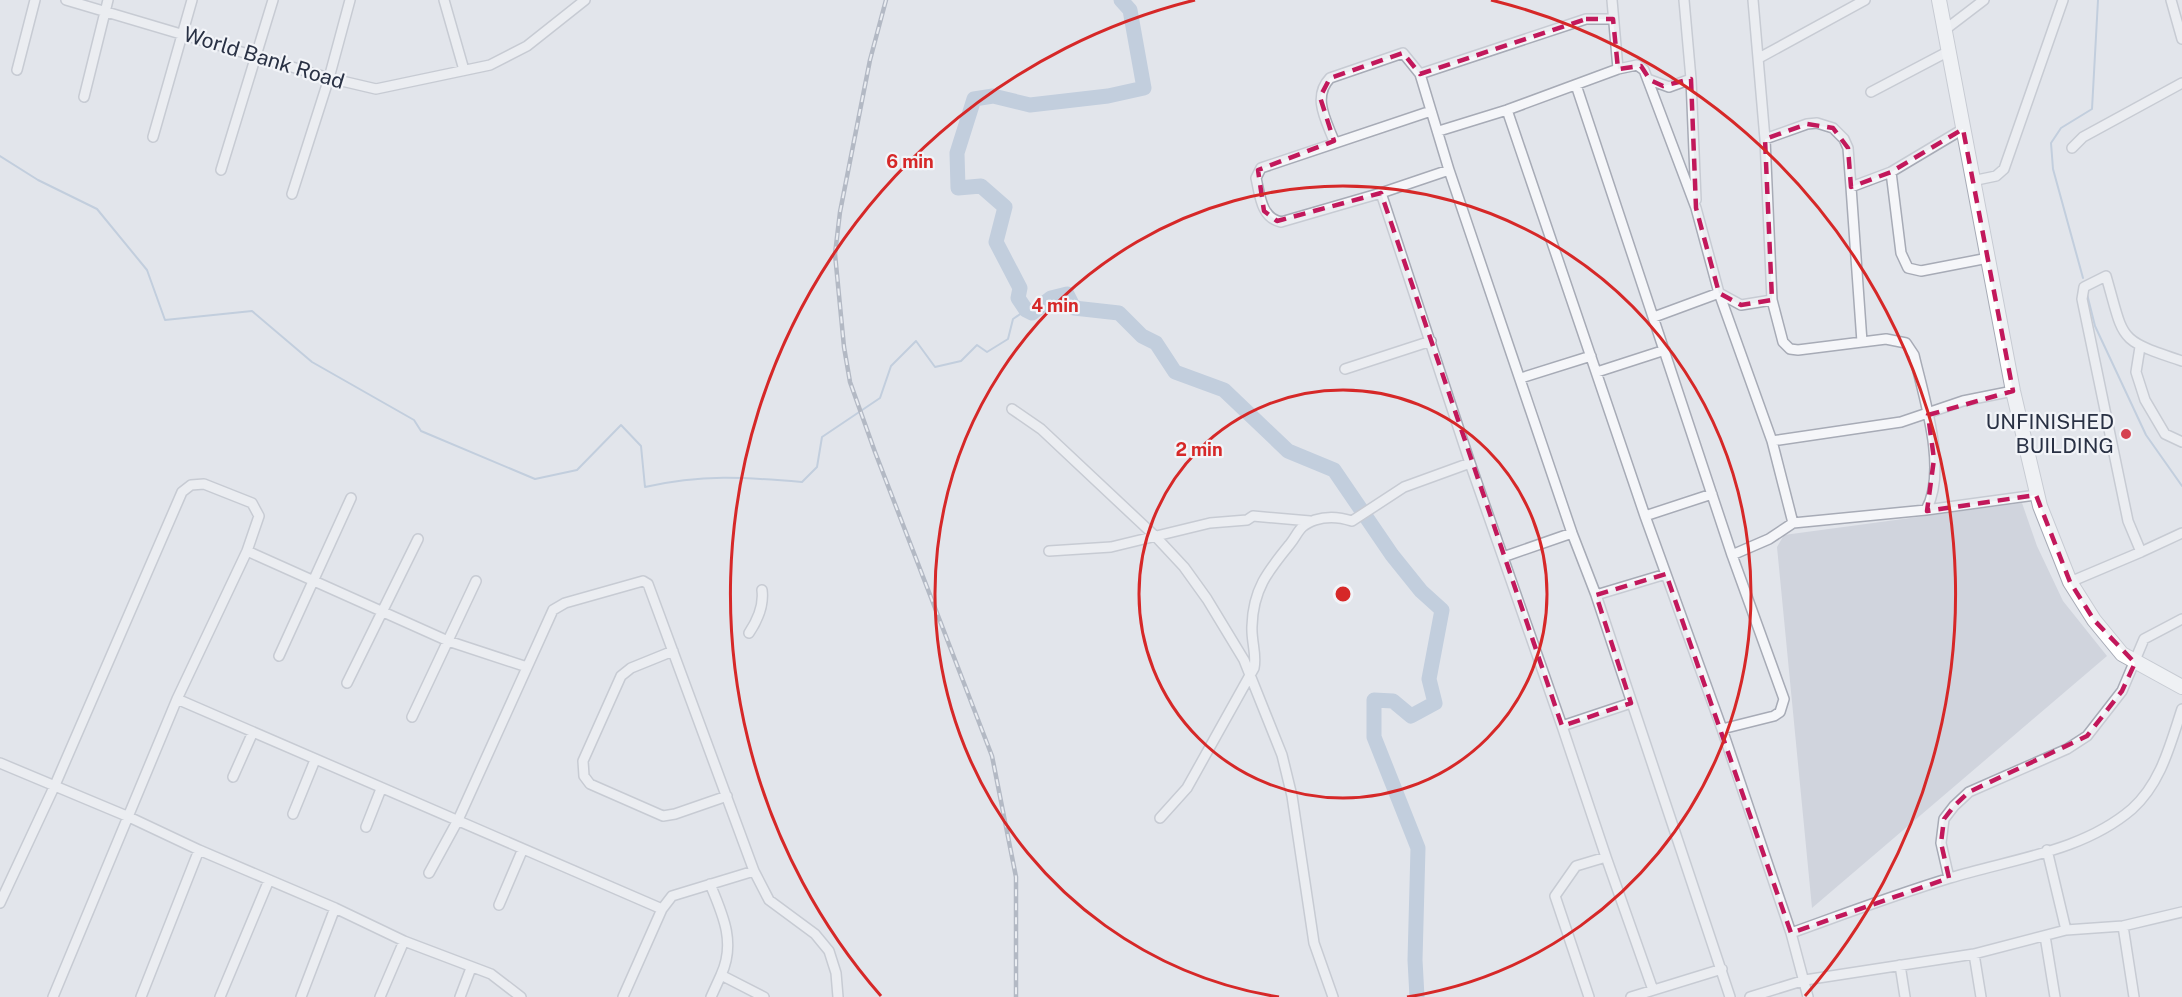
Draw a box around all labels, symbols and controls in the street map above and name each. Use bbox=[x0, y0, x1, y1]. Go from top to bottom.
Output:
street label: World Bank Road bbox=[181, 21, 348, 94]
text: 6 min bbox=[886, 151, 934, 172]
text: 4 min bbox=[1031, 295, 1079, 316]
place label: UNFINISHED BUILDING bbox=[1985, 409, 2114, 458]
marker: UNFINISHED BUILDING bbox=[2119, 427, 2133, 441]
text: 2 min bbox=[1175, 439, 1223, 460]
centre of rings bbox=[1333, 584, 1353, 604]

